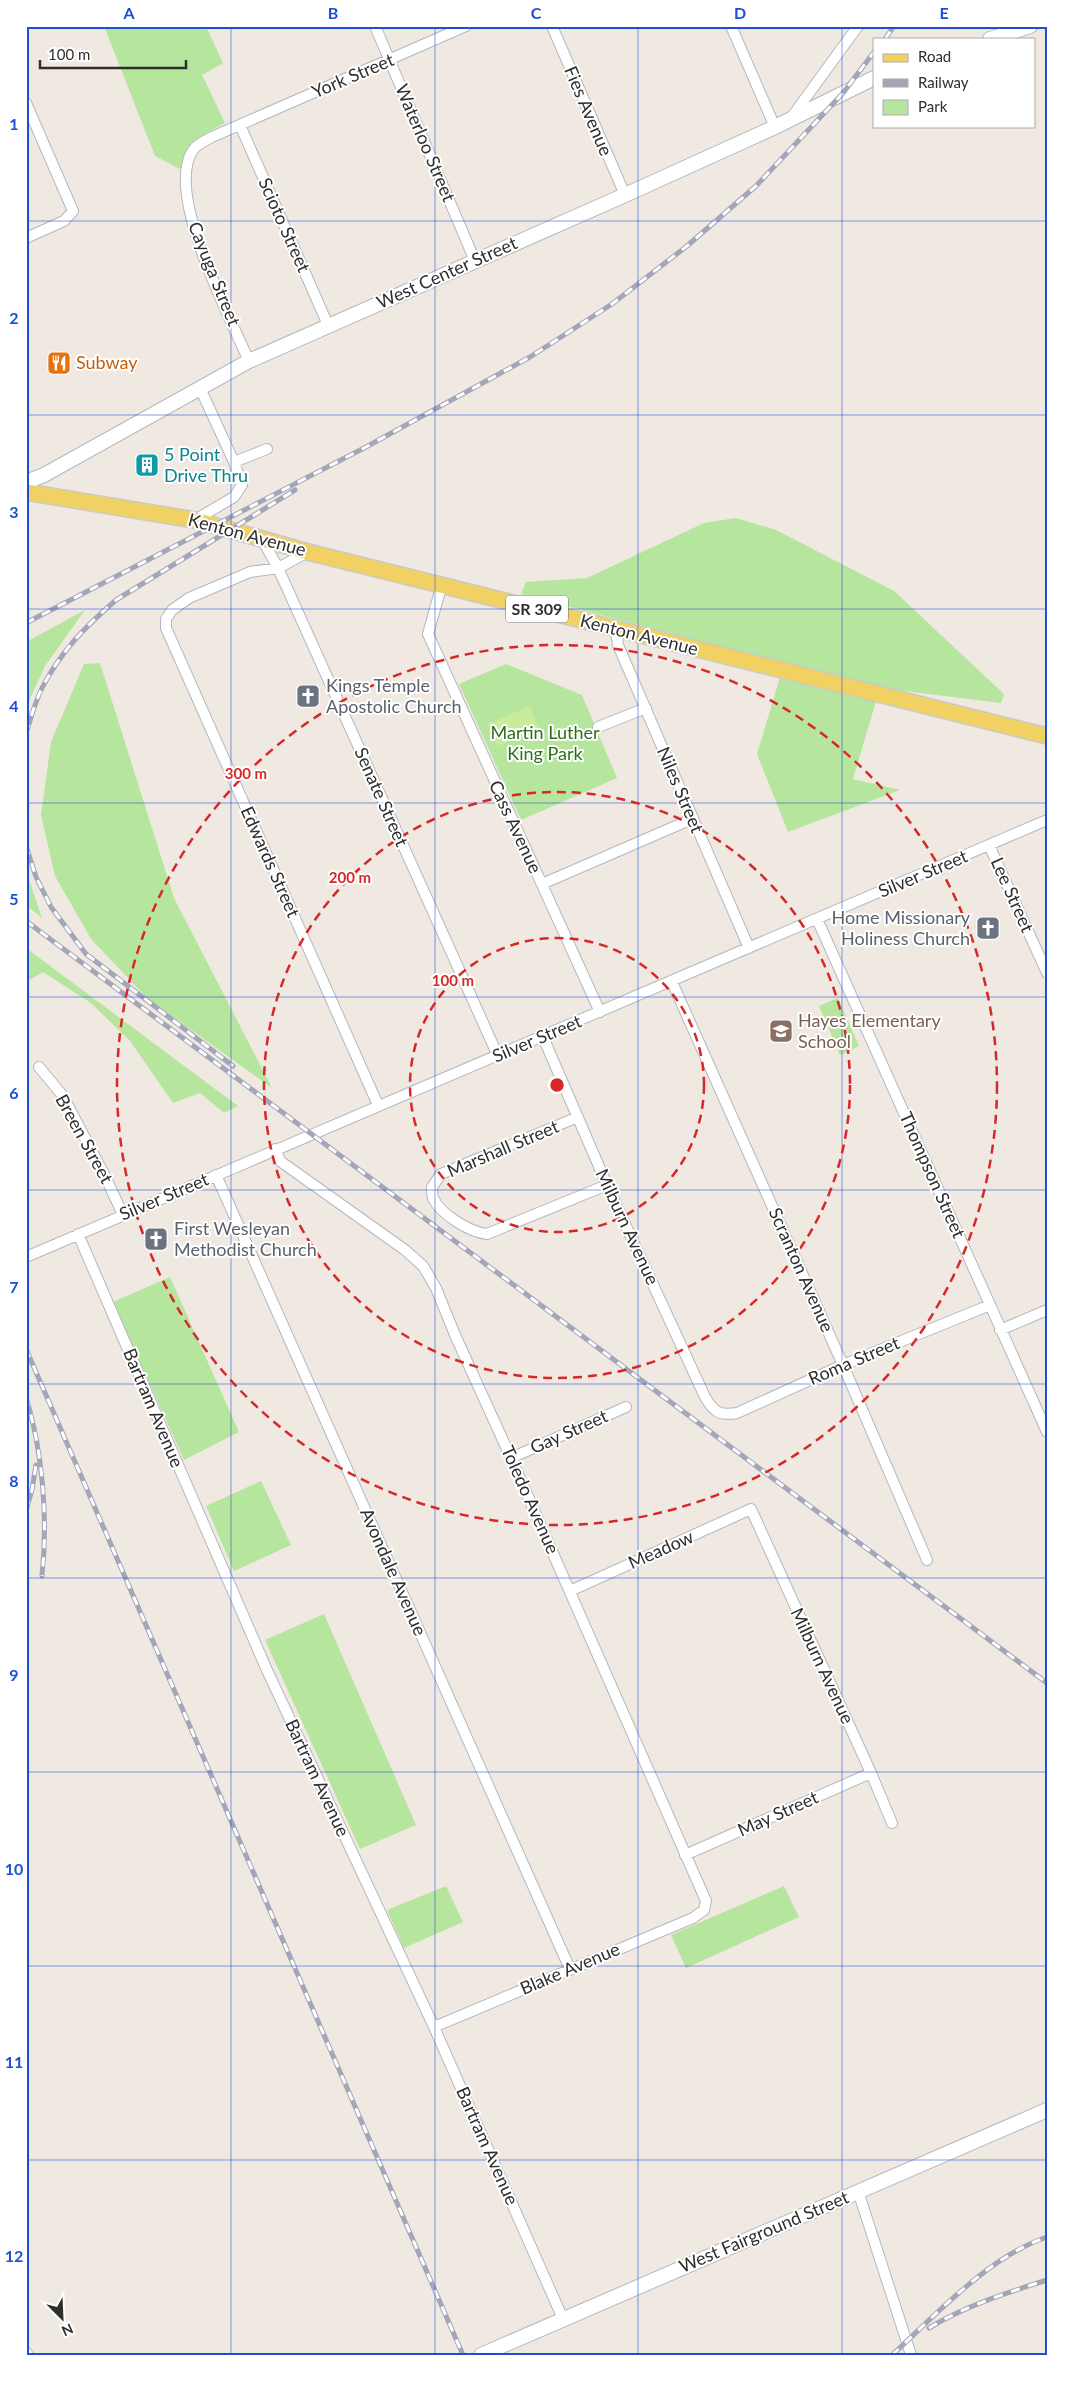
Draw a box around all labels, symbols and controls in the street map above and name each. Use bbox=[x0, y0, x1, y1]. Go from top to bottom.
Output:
text: A bbox=[122, 3, 135, 22]
text: B bbox=[328, 3, 338, 22]
text: C bbox=[531, 3, 542, 22]
text: D bbox=[734, 3, 746, 22]
text: E bbox=[939, 3, 949, 22]
scale bar bbox=[40, 38, 186, 70]
legend bbox=[873, 38, 1036, 128]
text: 100 m bbox=[48, 45, 90, 63]
text: Road bbox=[918, 47, 951, 65]
street label: York Street bbox=[308, 48, 398, 102]
street label: Fies Avenue bbox=[560, 62, 618, 159]
text: Railway bbox=[918, 73, 969, 91]
street label: Waterloo Street bbox=[391, 81, 461, 205]
text: Park bbox=[918, 97, 948, 115]
text: 1 bbox=[9, 114, 19, 133]
street label: Scioto Street bbox=[254, 174, 316, 276]
street label: Cayuga Street bbox=[184, 218, 246, 329]
street label: West Center Street bbox=[373, 231, 521, 313]
text: 2 bbox=[9, 308, 19, 327]
restaurant icon: Subway bbox=[46, 350, 72, 376]
place label: Subway bbox=[76, 351, 138, 373]
place label: 5 Point Drive Thru bbox=[164, 443, 248, 486]
building icon: 5 Point Drive Thru bbox=[134, 452, 160, 478]
text: 3 bbox=[9, 502, 19, 521]
street label: Kenton Avenue bbox=[186, 508, 309, 560]
road number: SR 309 bbox=[506, 596, 568, 622]
street label: Kenton Avenue bbox=[578, 609, 701, 659]
place label: Kings Temple Apostolic Church bbox=[326, 674, 462, 717]
church icon: Kings Temple Apostolic Church bbox=[295, 683, 321, 709]
text: 4 bbox=[9, 696, 19, 715]
park label: Martin Luther King Park bbox=[491, 721, 600, 764]
street label: Niles Street bbox=[653, 743, 709, 837]
street label: Senate Street bbox=[350, 744, 414, 850]
text: 300 m bbox=[225, 764, 267, 782]
street label: Cass Avenue bbox=[485, 777, 547, 877]
street label: Edwards Street bbox=[237, 803, 305, 921]
street label: Silver Street bbox=[875, 844, 971, 902]
street label: Lee Street bbox=[987, 854, 1039, 936]
text: 200 m bbox=[329, 868, 371, 886]
text: 5 bbox=[9, 889, 19, 908]
place label: Home Missionary Holiness Church bbox=[832, 906, 971, 949]
church icon: Home Missionary Holiness Church bbox=[975, 915, 1001, 941]
text: 100 m bbox=[432, 971, 474, 989]
street label: Silver Street bbox=[489, 1009, 585, 1067]
place label: Hayes Elementary School bbox=[798, 1009, 941, 1052]
school or university icon: Hayes Elementary School bbox=[768, 1018, 794, 1044]
centre of rings bbox=[548, 1076, 566, 1094]
text: 6 bbox=[9, 1083, 19, 1102]
street label: Breen Street bbox=[51, 1090, 119, 1187]
street label: Thompson Street bbox=[895, 1108, 971, 1242]
street label: Marshall Street bbox=[443, 1114, 562, 1181]
street label: Milburn Avenue bbox=[591, 1165, 664, 1288]
street label: Silver Street bbox=[116, 1167, 212, 1225]
street label: Scranton Avenue bbox=[765, 1204, 839, 1335]
place label: First Wesleyan Methodist Church bbox=[174, 1217, 317, 1260]
church icon: First Wesleyan Methodist Church bbox=[143, 1226, 169, 1252]
text: 7 bbox=[9, 1277, 19, 1296]
street label: Roma Street bbox=[805, 1331, 903, 1389]
street label: Bartram Avenue bbox=[119, 1345, 189, 1470]
street label: Gay Street bbox=[526, 1404, 611, 1458]
street label: Toledo Avenue bbox=[497, 1442, 565, 1557]
text: 8 bbox=[9, 1471, 19, 1490]
street label: Avondale Avenue bbox=[356, 1504, 432, 1639]
street label: Meadow bbox=[625, 1525, 697, 1573]
street label: Milburn Avenue bbox=[786, 1604, 859, 1727]
text: 9 bbox=[9, 1665, 19, 1684]
street label: Bartram Avenue bbox=[281, 1715, 355, 1840]
street label: May Street bbox=[734, 1785, 822, 1841]
text: 10 bbox=[5, 1859, 23, 1878]
street label: Blake Avenue bbox=[516, 1937, 623, 1999]
text: 11 bbox=[5, 2052, 23, 2071]
street label: Bartram Avenue bbox=[452, 2083, 524, 2208]
street label: West Fairground Street bbox=[675, 2185, 852, 2277]
text: 12 bbox=[5, 2246, 23, 2265]
north arrow bbox=[38, 2294, 88, 2344]
text: N bbox=[59, 2320, 76, 2340]

